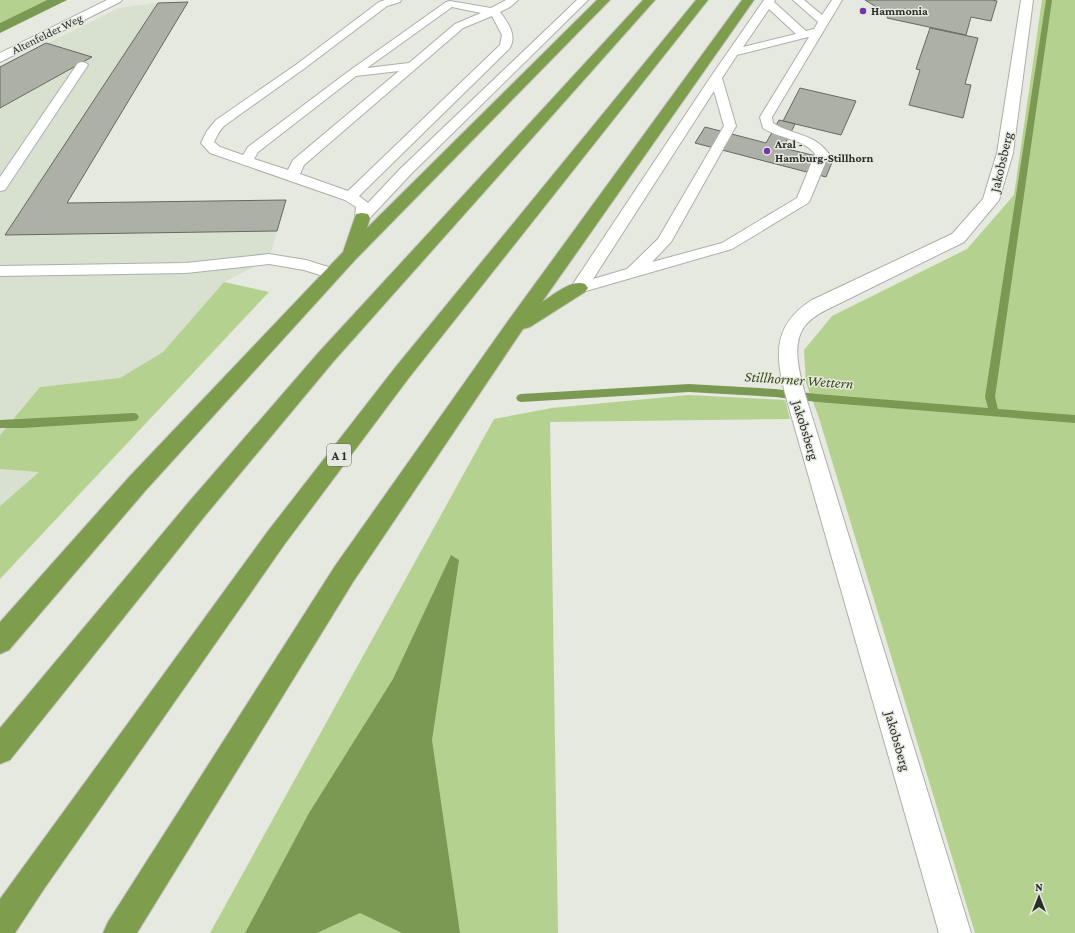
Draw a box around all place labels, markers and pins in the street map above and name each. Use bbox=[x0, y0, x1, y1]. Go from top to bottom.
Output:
place label: Hammonia bbox=[871, 4, 928, 18]
marker: Hammonia bbox=[858, 6, 868, 16]
place label: Aral - Hamburg-Stillhorn bbox=[774, 137, 873, 165]
marker: Aral - Hamburg-Stillhorn bbox=[762, 146, 772, 156]

